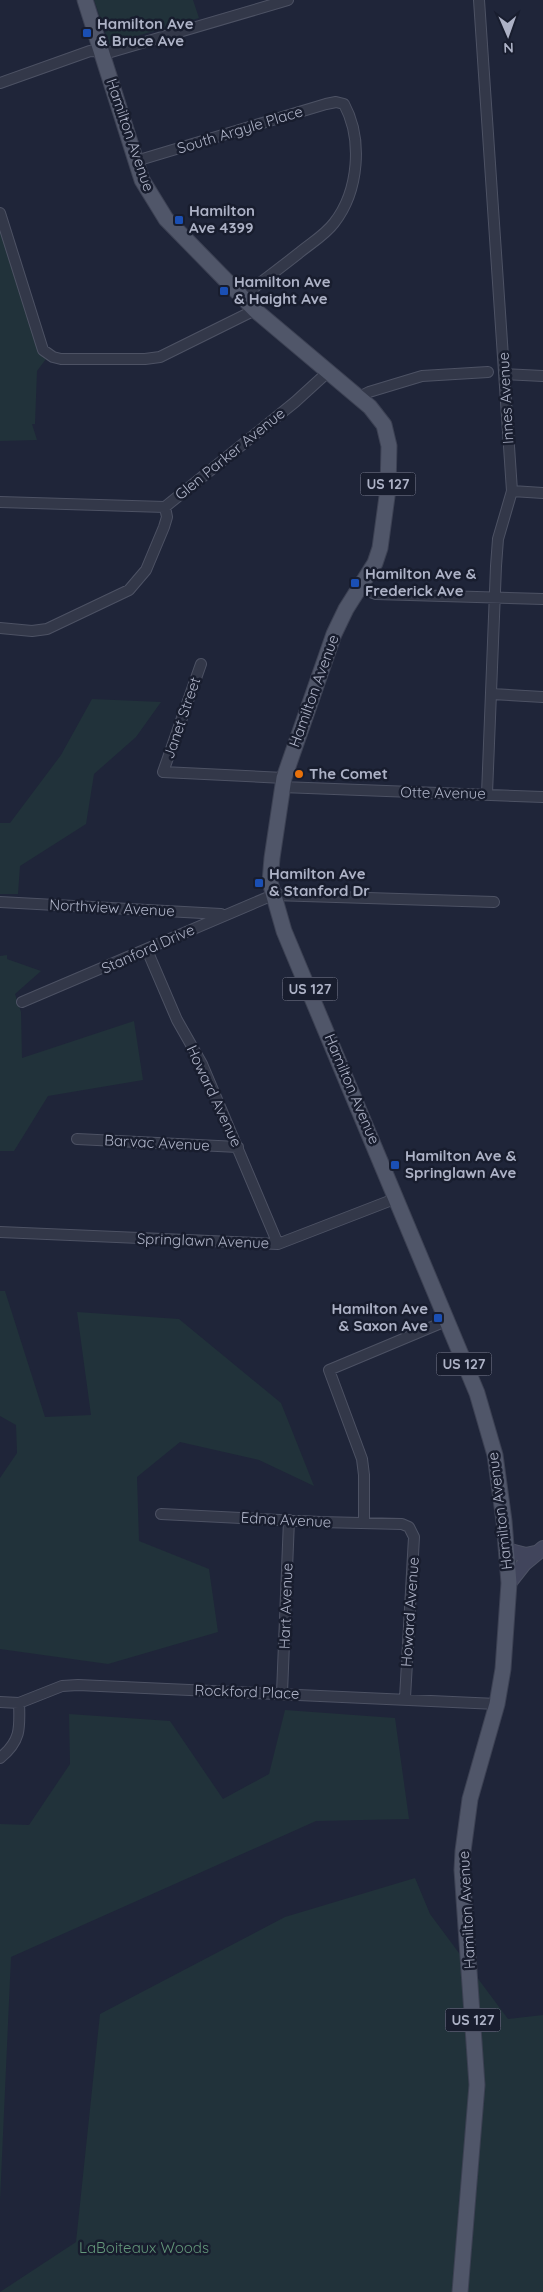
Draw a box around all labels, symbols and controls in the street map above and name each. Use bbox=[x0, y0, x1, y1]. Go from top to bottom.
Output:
north arrow bbox=[483, 10, 533, 60]
place label: Hamilton Ave & Bruce Ave bbox=[97, 14, 194, 50]
marker: Hamilton Ave & Bruce Ave bbox=[81, 27, 93, 39]
text: N bbox=[503, 39, 514, 57]
street label: Hamilton Avenue bbox=[102, 76, 159, 194]
street label: South Argyle Place bbox=[175, 101, 305, 158]
place label: Hamilton Ave 4399 bbox=[189, 201, 255, 237]
marker: Hamilton Ave 4399 bbox=[173, 214, 185, 226]
place label: Hamilton Ave & Haight Ave bbox=[234, 272, 331, 308]
marker: Hamilton Ave & Haight Ave bbox=[218, 285, 230, 297]
street label: Innes Avenue bbox=[494, 352, 517, 444]
street label: Glen Parker Avenue bbox=[171, 403, 289, 504]
road number: US 127 bbox=[360, 472, 416, 496]
place label: Hamilton Ave & Frederick Ave bbox=[365, 564, 477, 600]
marker: Hamilton Ave & Frederick Ave bbox=[349, 577, 361, 589]
street label: Hamilton Avenue bbox=[284, 632, 343, 750]
street label: Janet Street bbox=[159, 675, 204, 761]
place label: The Comet bbox=[309, 764, 388, 783]
marker: The Comet bbox=[293, 768, 305, 780]
street label: Otte Avenue bbox=[400, 782, 486, 803]
place label: Hamilton Ave & Stanford Dr bbox=[269, 864, 370, 900]
marker: Hamilton Ave & Stanford Dr bbox=[253, 877, 265, 889]
street label: Northview Avenue bbox=[49, 895, 175, 920]
street label: Stanford Drive bbox=[98, 920, 197, 978]
road number: US 127 bbox=[282, 978, 338, 1001]
street label: Hamilton Avenue bbox=[321, 1031, 384, 1147]
street label: Howard Avenue bbox=[183, 1042, 246, 1150]
street label: Barvac Avenue bbox=[104, 1130, 210, 1155]
place label: Hamilton Ave & Springlawn Ave bbox=[405, 1146, 517, 1182]
marker: Hamilton Ave & Springlawn Ave bbox=[389, 1159, 401, 1171]
street label: Springlawn Avenue bbox=[137, 1229, 269, 1252]
place label: Hamilton Ave & Saxon Ave bbox=[331, 1299, 428, 1335]
marker: Hamilton Ave & Saxon Ave bbox=[432, 1312, 444, 1324]
road number: US 127 bbox=[436, 1352, 492, 1376]
street label: Hamilton Avenue bbox=[483, 1451, 516, 1571]
street label: Edna Avenue bbox=[240, 1508, 332, 1531]
street label: Howard Avenue bbox=[396, 1556, 423, 1668]
street label: Hart Avenue bbox=[275, 1563, 296, 1649]
street label: Rockford Place bbox=[194, 1680, 300, 1703]
street label: Hamilton Avenue bbox=[454, 1850, 479, 1970]
road number: US 127 bbox=[446, 2008, 500, 2032]
park label: LaBoiteaux Woods bbox=[79, 2238, 209, 2257]

